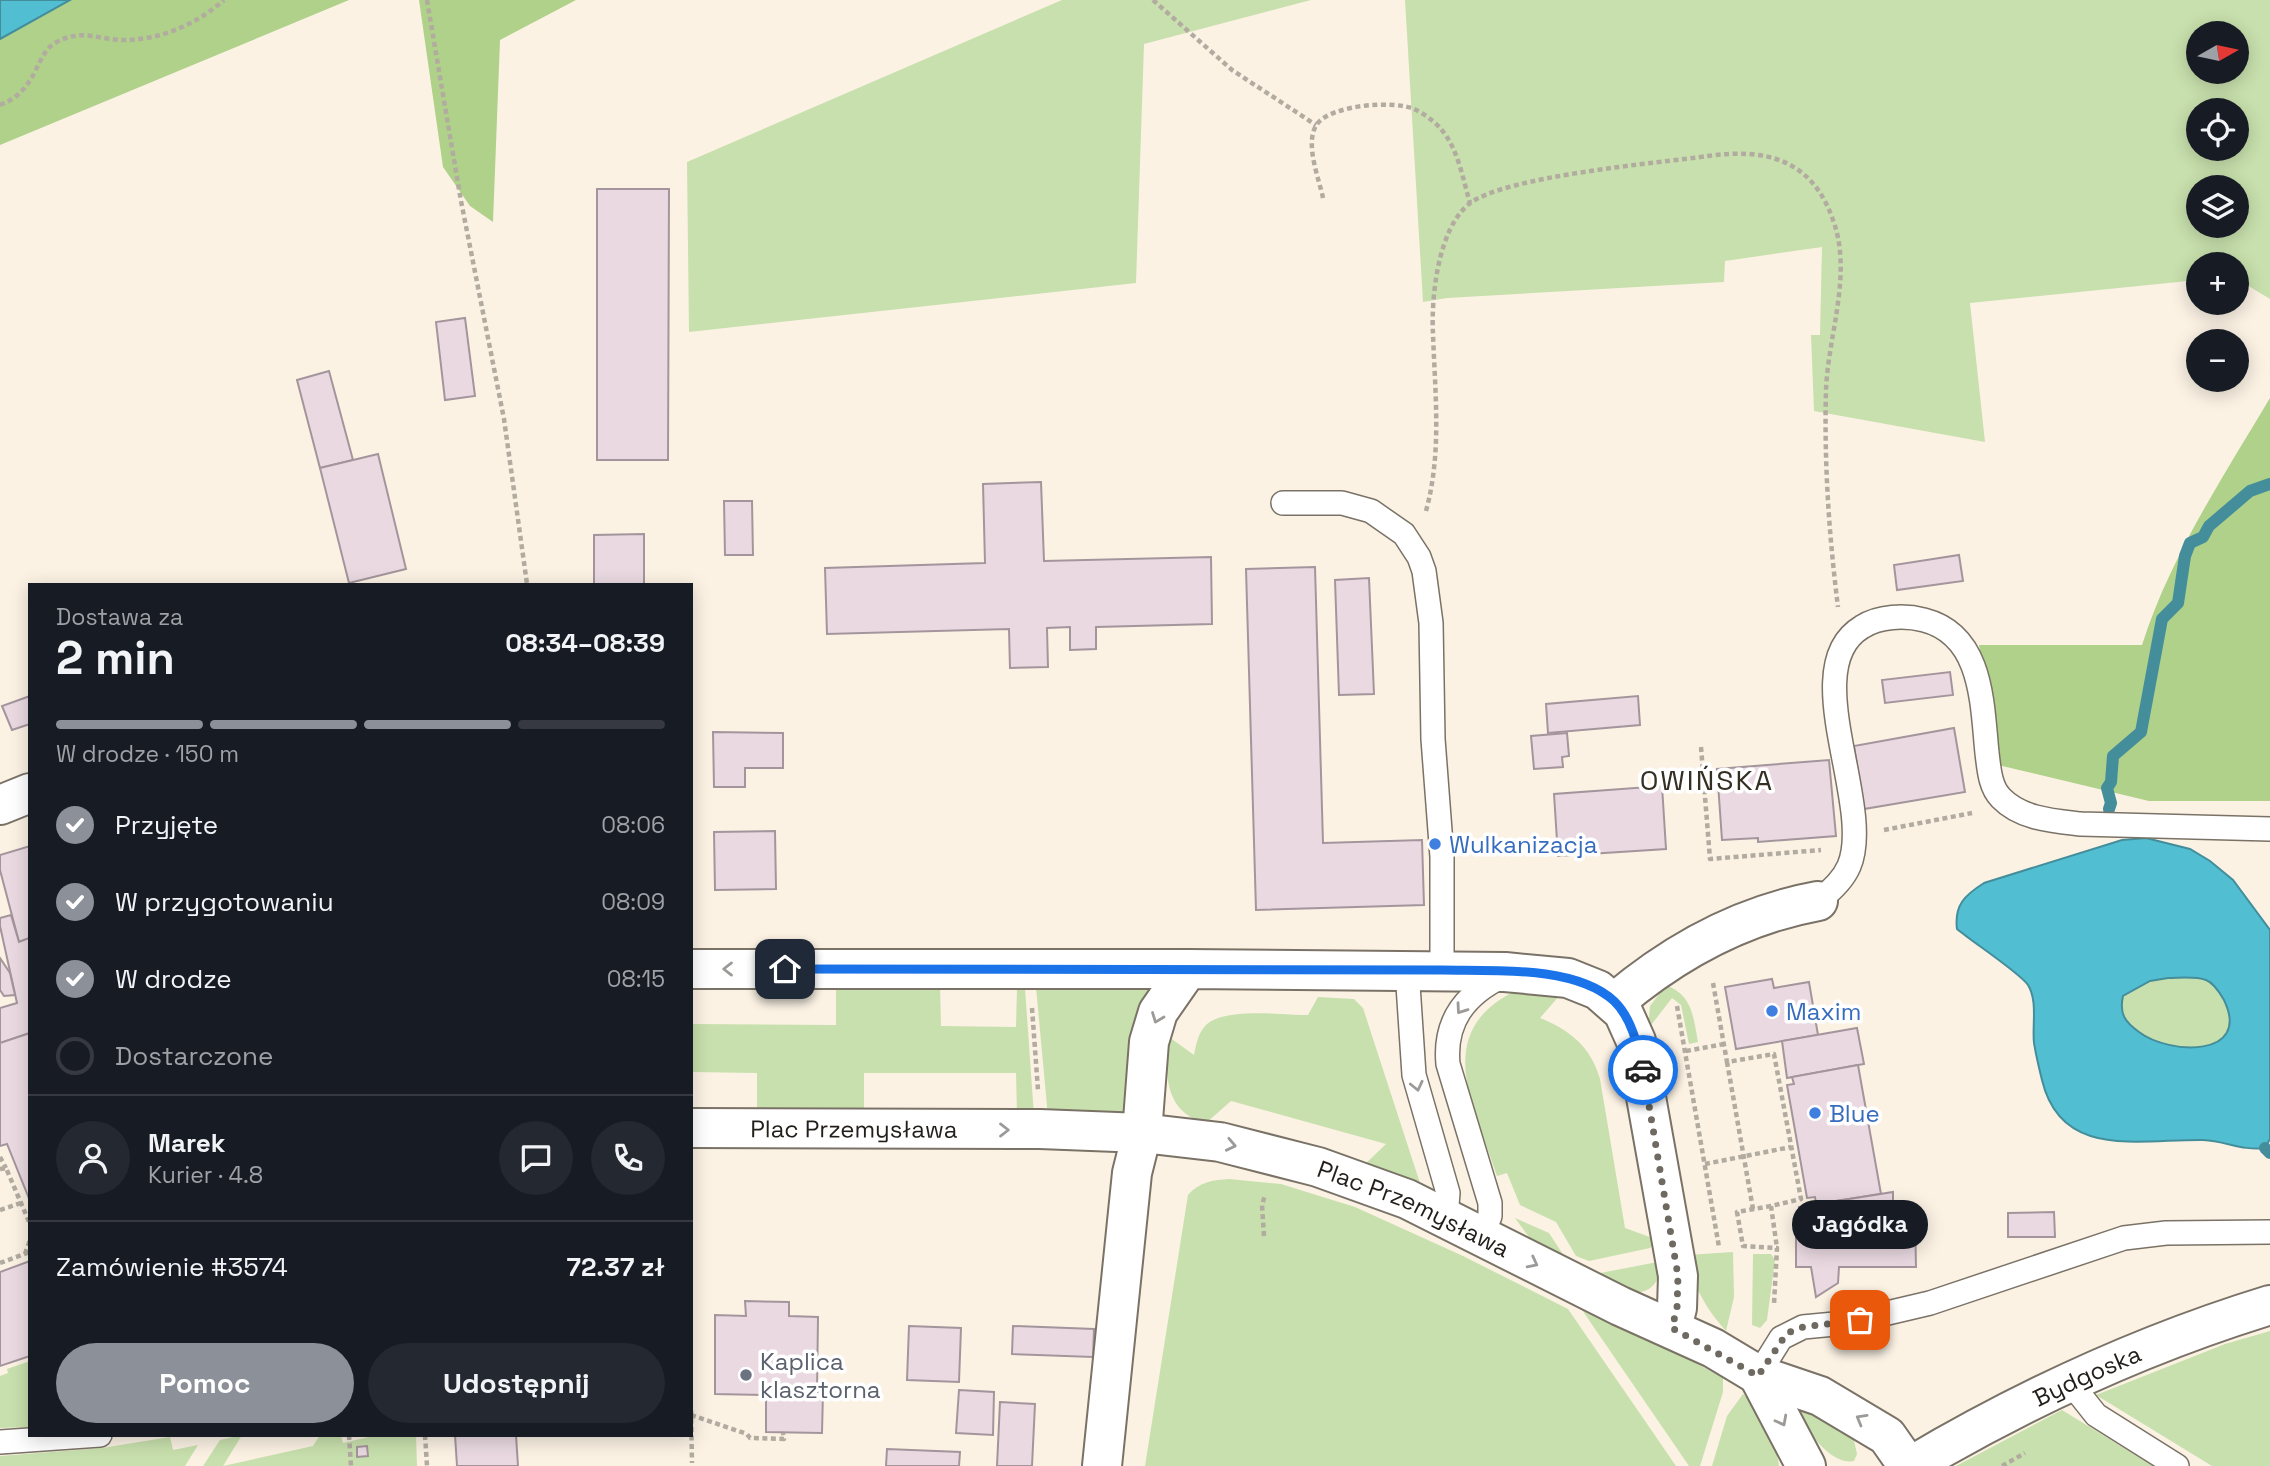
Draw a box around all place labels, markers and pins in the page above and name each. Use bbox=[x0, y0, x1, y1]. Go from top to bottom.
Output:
place label: Wulkanizacja bbox=[1449, 829, 1598, 860]
marker: Wulkanizacja bbox=[1427, 836, 1443, 852]
pin bbox=[755, 939, 815, 999]
place label: Maxim bbox=[1786, 996, 1861, 1027]
marker: Maxim bbox=[1764, 1003, 1780, 1019]
place label: Blue bbox=[1829, 1098, 1880, 1129]
marker: Blue bbox=[1807, 1105, 1823, 1121]
callout: Jagódka bbox=[1792, 1201, 1928, 1250]
pin bbox=[1830, 1290, 1890, 1350]
place label: Kaplica klasztorna bbox=[760, 1346, 881, 1405]
marker: Kaplica klasztorna bbox=[738, 1367, 754, 1383]

